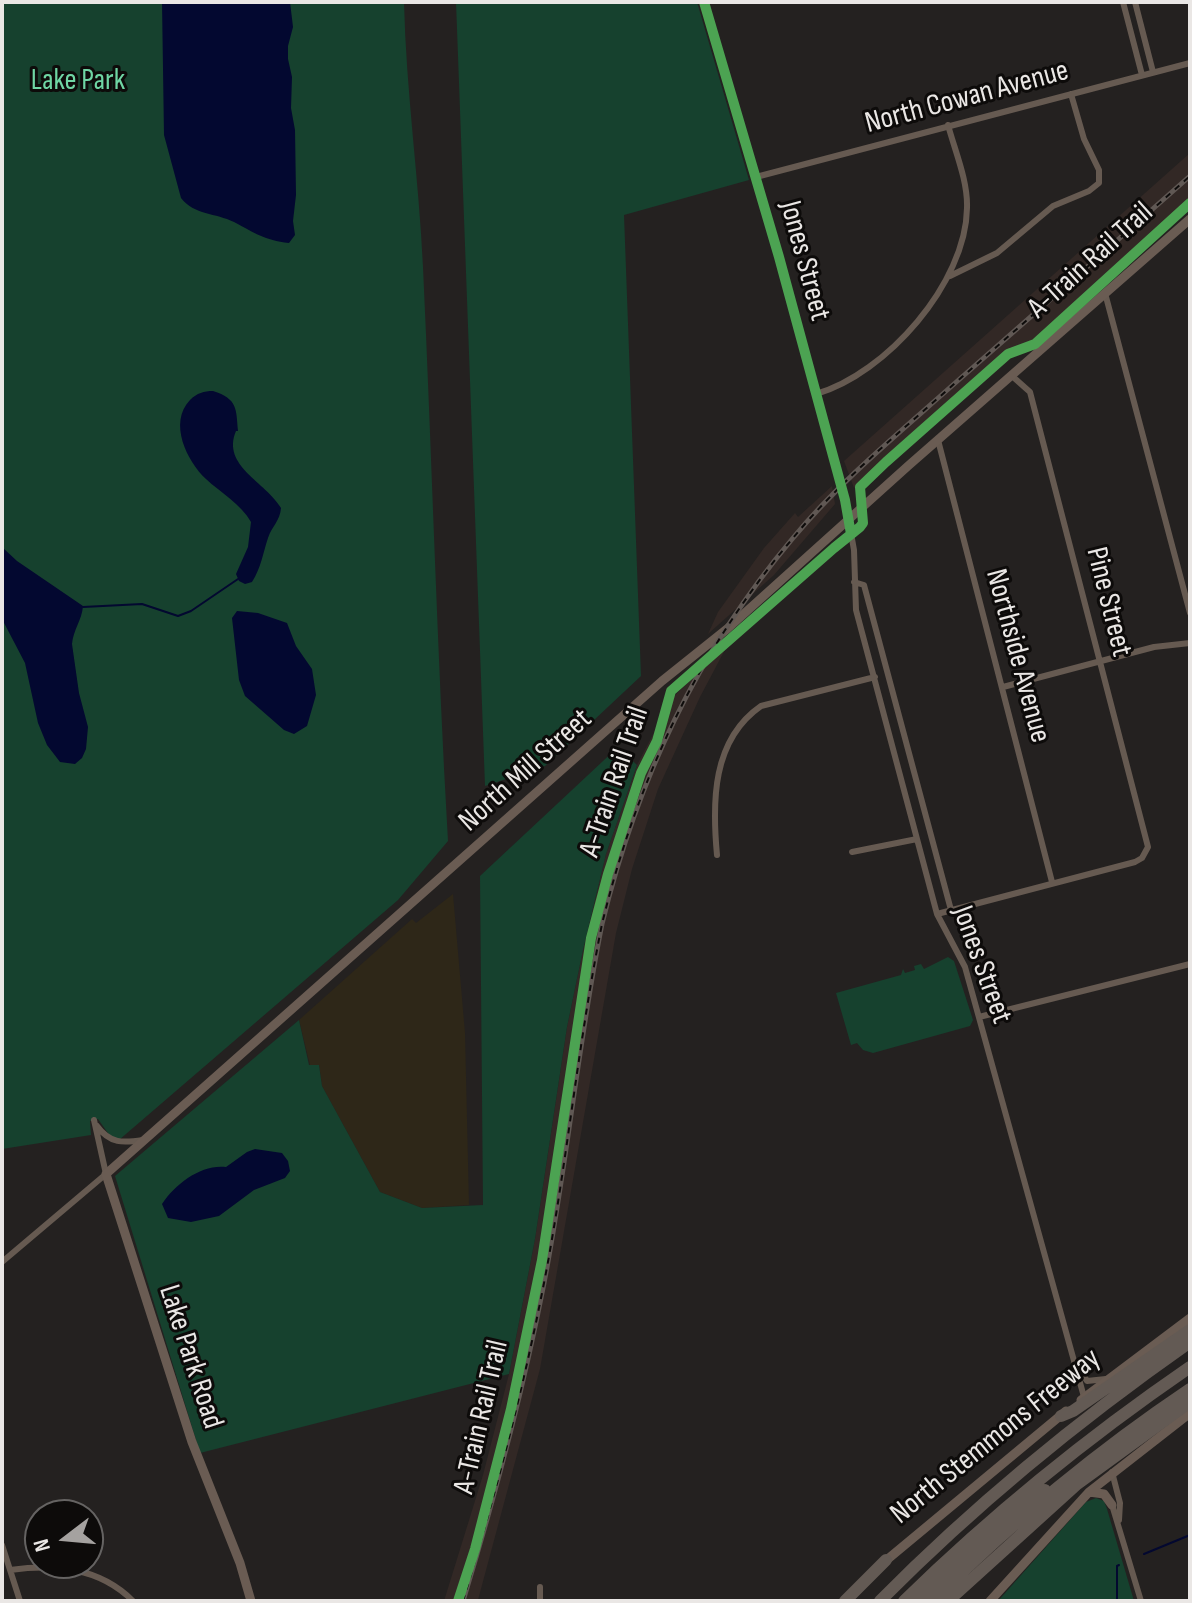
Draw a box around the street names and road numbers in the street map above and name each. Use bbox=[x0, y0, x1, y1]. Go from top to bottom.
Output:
street label: North Cowan Avenue bbox=[861, 54, 1073, 142]
street label: A-Train Rail Trail bbox=[1021, 195, 1161, 327]
street label: Jones Street bbox=[771, 197, 837, 325]
street label: Pine Street bbox=[1077, 544, 1139, 660]
street label: Northside Avenue bbox=[977, 565, 1057, 747]
street label: North Mill Street bbox=[452, 702, 600, 840]
street label: A-Train Rail Trail bbox=[573, 702, 657, 862]
street label: Jones Street bbox=[943, 901, 1019, 1029]
street label: Lake Park Road bbox=[150, 1281, 230, 1433]
street label: A-Train Rail Trail bbox=[447, 1337, 517, 1497]
street label: North Stemmons Freeway bbox=[884, 1341, 1108, 1533]

